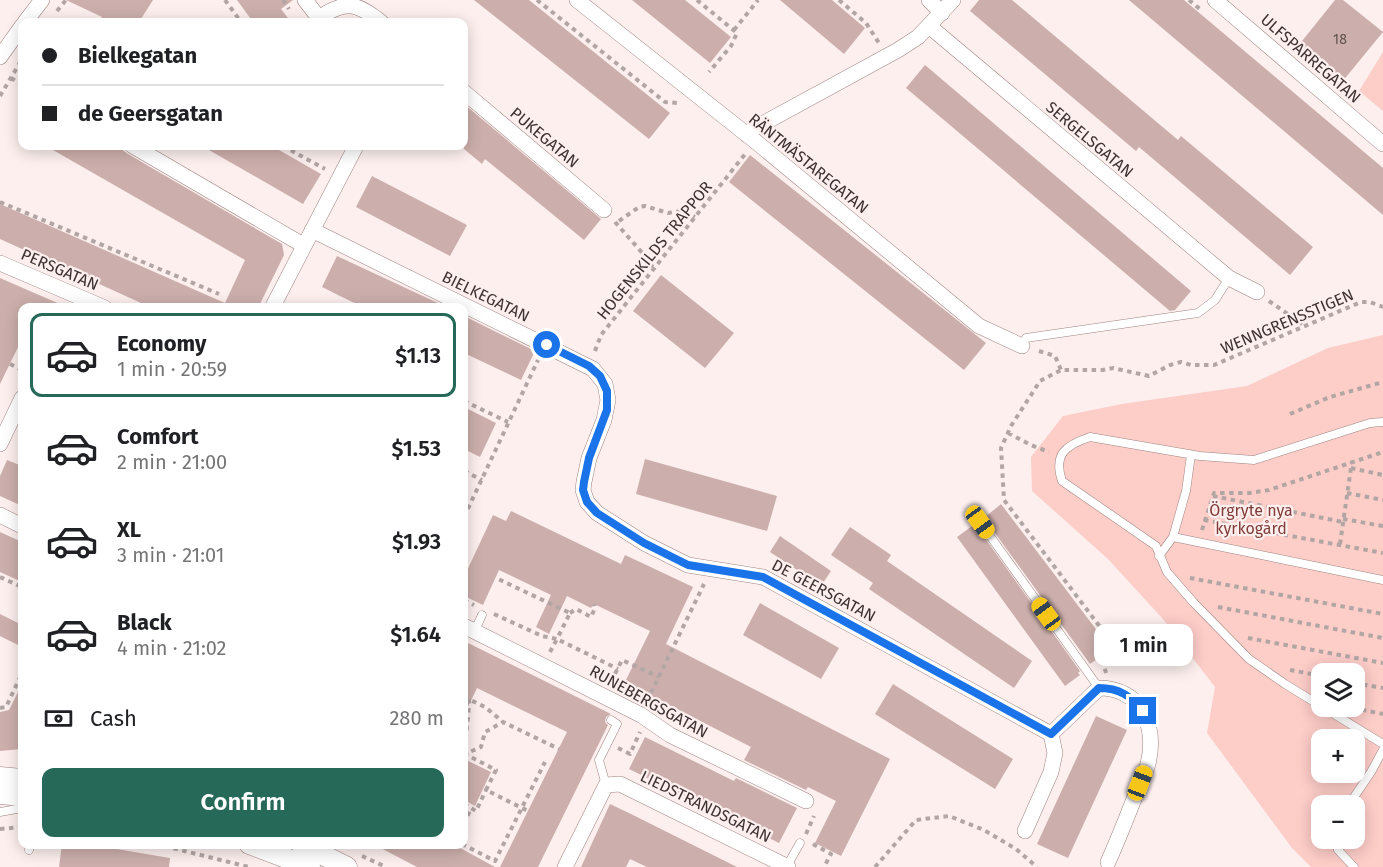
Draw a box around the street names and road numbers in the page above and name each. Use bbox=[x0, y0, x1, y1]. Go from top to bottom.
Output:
street label: ULFSPARREGATAN bbox=[1257, 10, 1364, 107]
street label: SERGELSGATAN bbox=[1042, 97, 1137, 181]
street label: PUKEGATAN bbox=[507, 103, 583, 172]
street label: RÄNTMÄSTAREGATAN bbox=[745, 109, 872, 217]
street label: HOGENSKILDS TRAPPOR bbox=[593, 177, 716, 323]
street label: PERSGATAN bbox=[18, 245, 101, 294]
street label: BIELKEGATAN bbox=[439, 267, 533, 326]
street label: WENNGRENSSTIGEN bbox=[1218, 285, 1356, 358]
street label: DE GEERSGATAN bbox=[769, 555, 879, 626]
street label: RUNEBERGSGATAN bbox=[586, 661, 711, 742]
street label: LIEDSTRANDSGATAN bbox=[637, 767, 774, 846]

